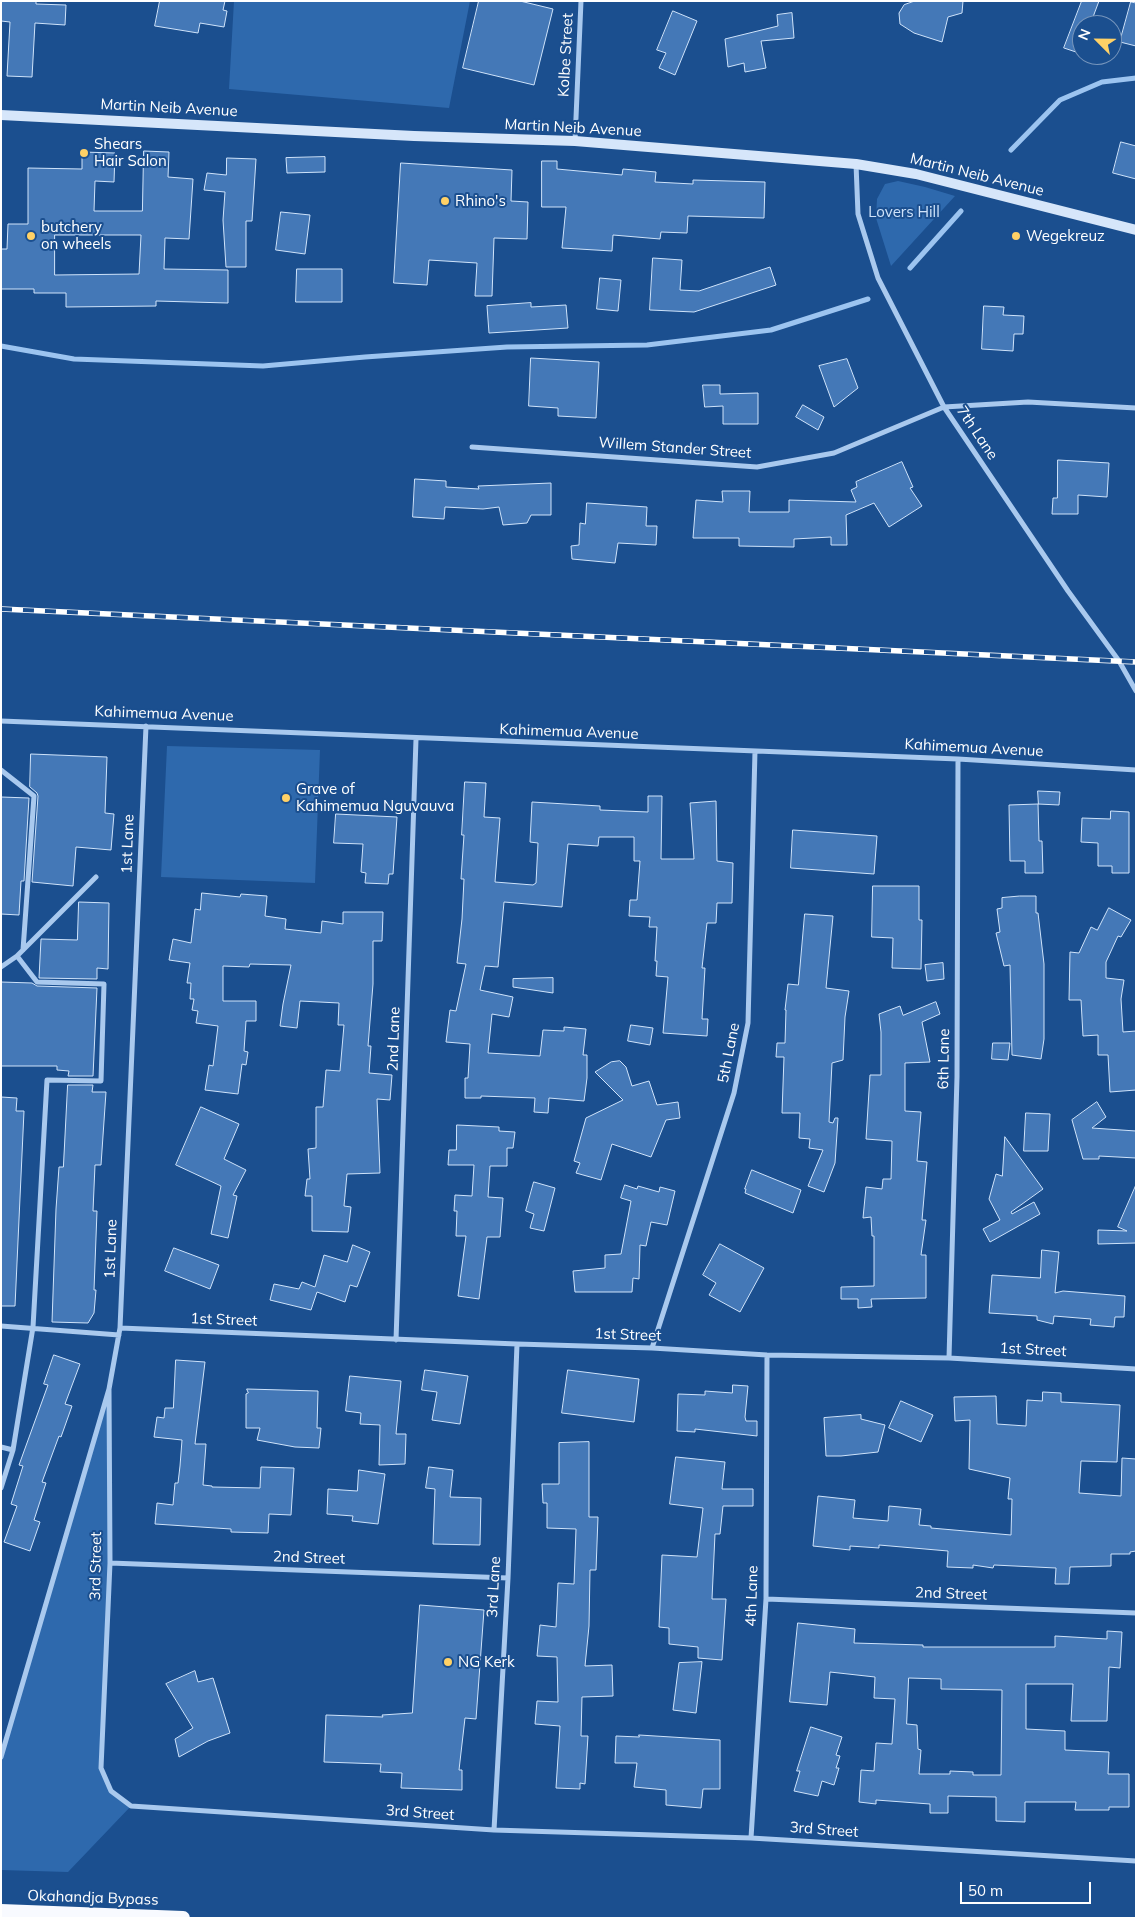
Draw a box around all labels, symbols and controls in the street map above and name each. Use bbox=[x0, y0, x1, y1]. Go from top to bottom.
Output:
street label: Kolbe Street bbox=[555, 13, 577, 97]
north arrow bbox=[1072, 15, 1122, 65]
text: N bbox=[1074, 26, 1094, 43]
street label: Martin Neib Avenue bbox=[100, 95, 238, 121]
street label: Martin Neib Avenue bbox=[504, 115, 642, 141]
place label: Shears Hair Salon bbox=[94, 135, 167, 170]
marker: Shears Hair Salon bbox=[78, 147, 90, 159]
street label: Martin Neib Avenue bbox=[908, 150, 1046, 200]
place label: Rhino's bbox=[455, 192, 506, 210]
marker: Rhino's bbox=[439, 195, 451, 207]
park label: Lovers Hill bbox=[868, 203, 940, 221]
place label: butchery on wheels bbox=[41, 218, 111, 253]
place label: Wegekreuz bbox=[1026, 227, 1105, 245]
marker: butchery on wheels bbox=[25, 230, 37, 242]
marker: Wegekreuz bbox=[1010, 230, 1022, 242]
street label: 7th Lane bbox=[952, 403, 1002, 463]
street label: Willem Stander Street bbox=[598, 434, 752, 462]
street label: Kahimemua Avenue bbox=[94, 703, 234, 725]
street label: Kahimemua Avenue bbox=[499, 721, 639, 743]
street label: Kahimemua Avenue bbox=[904, 735, 1044, 761]
place label: Grave of Kahimemua Nguvauva bbox=[296, 780, 454, 815]
marker: Grave of Kahimemua Nguvauva bbox=[280, 792, 292, 804]
street label: 1st Lane bbox=[118, 814, 138, 874]
street label: 2nd Lane bbox=[384, 1006, 404, 1072]
street label: 5th Lane bbox=[714, 1021, 744, 1085]
street label: 6th Lane bbox=[934, 1028, 954, 1090]
street label: 1st Lane bbox=[101, 1219, 121, 1279]
street label: 1st Street bbox=[190, 1310, 258, 1330]
street label: 1st Street bbox=[594, 1325, 662, 1345]
street label: 1st Street bbox=[999, 1339, 1067, 1361]
street label: 3rd Street bbox=[86, 1531, 106, 1601]
street label: 2nd Street bbox=[273, 1548, 345, 1568]
street label: 3rd Lane bbox=[483, 1556, 505, 1618]
street label: 4th Lane bbox=[742, 1565, 762, 1627]
street label: 2nd Street bbox=[915, 1584, 987, 1604]
place label: NG Kerk bbox=[458, 1653, 515, 1671]
marker: NG Kerk bbox=[442, 1656, 454, 1668]
street label: 3rd Street bbox=[385, 1802, 455, 1824]
street label: 3rd Street bbox=[789, 1819, 859, 1841]
scale bar bbox=[962, 1872, 1093, 1904]
text: 50 m bbox=[968, 1881, 1003, 1900]
street label: Okahandja Bypass bbox=[27, 1887, 159, 1909]

